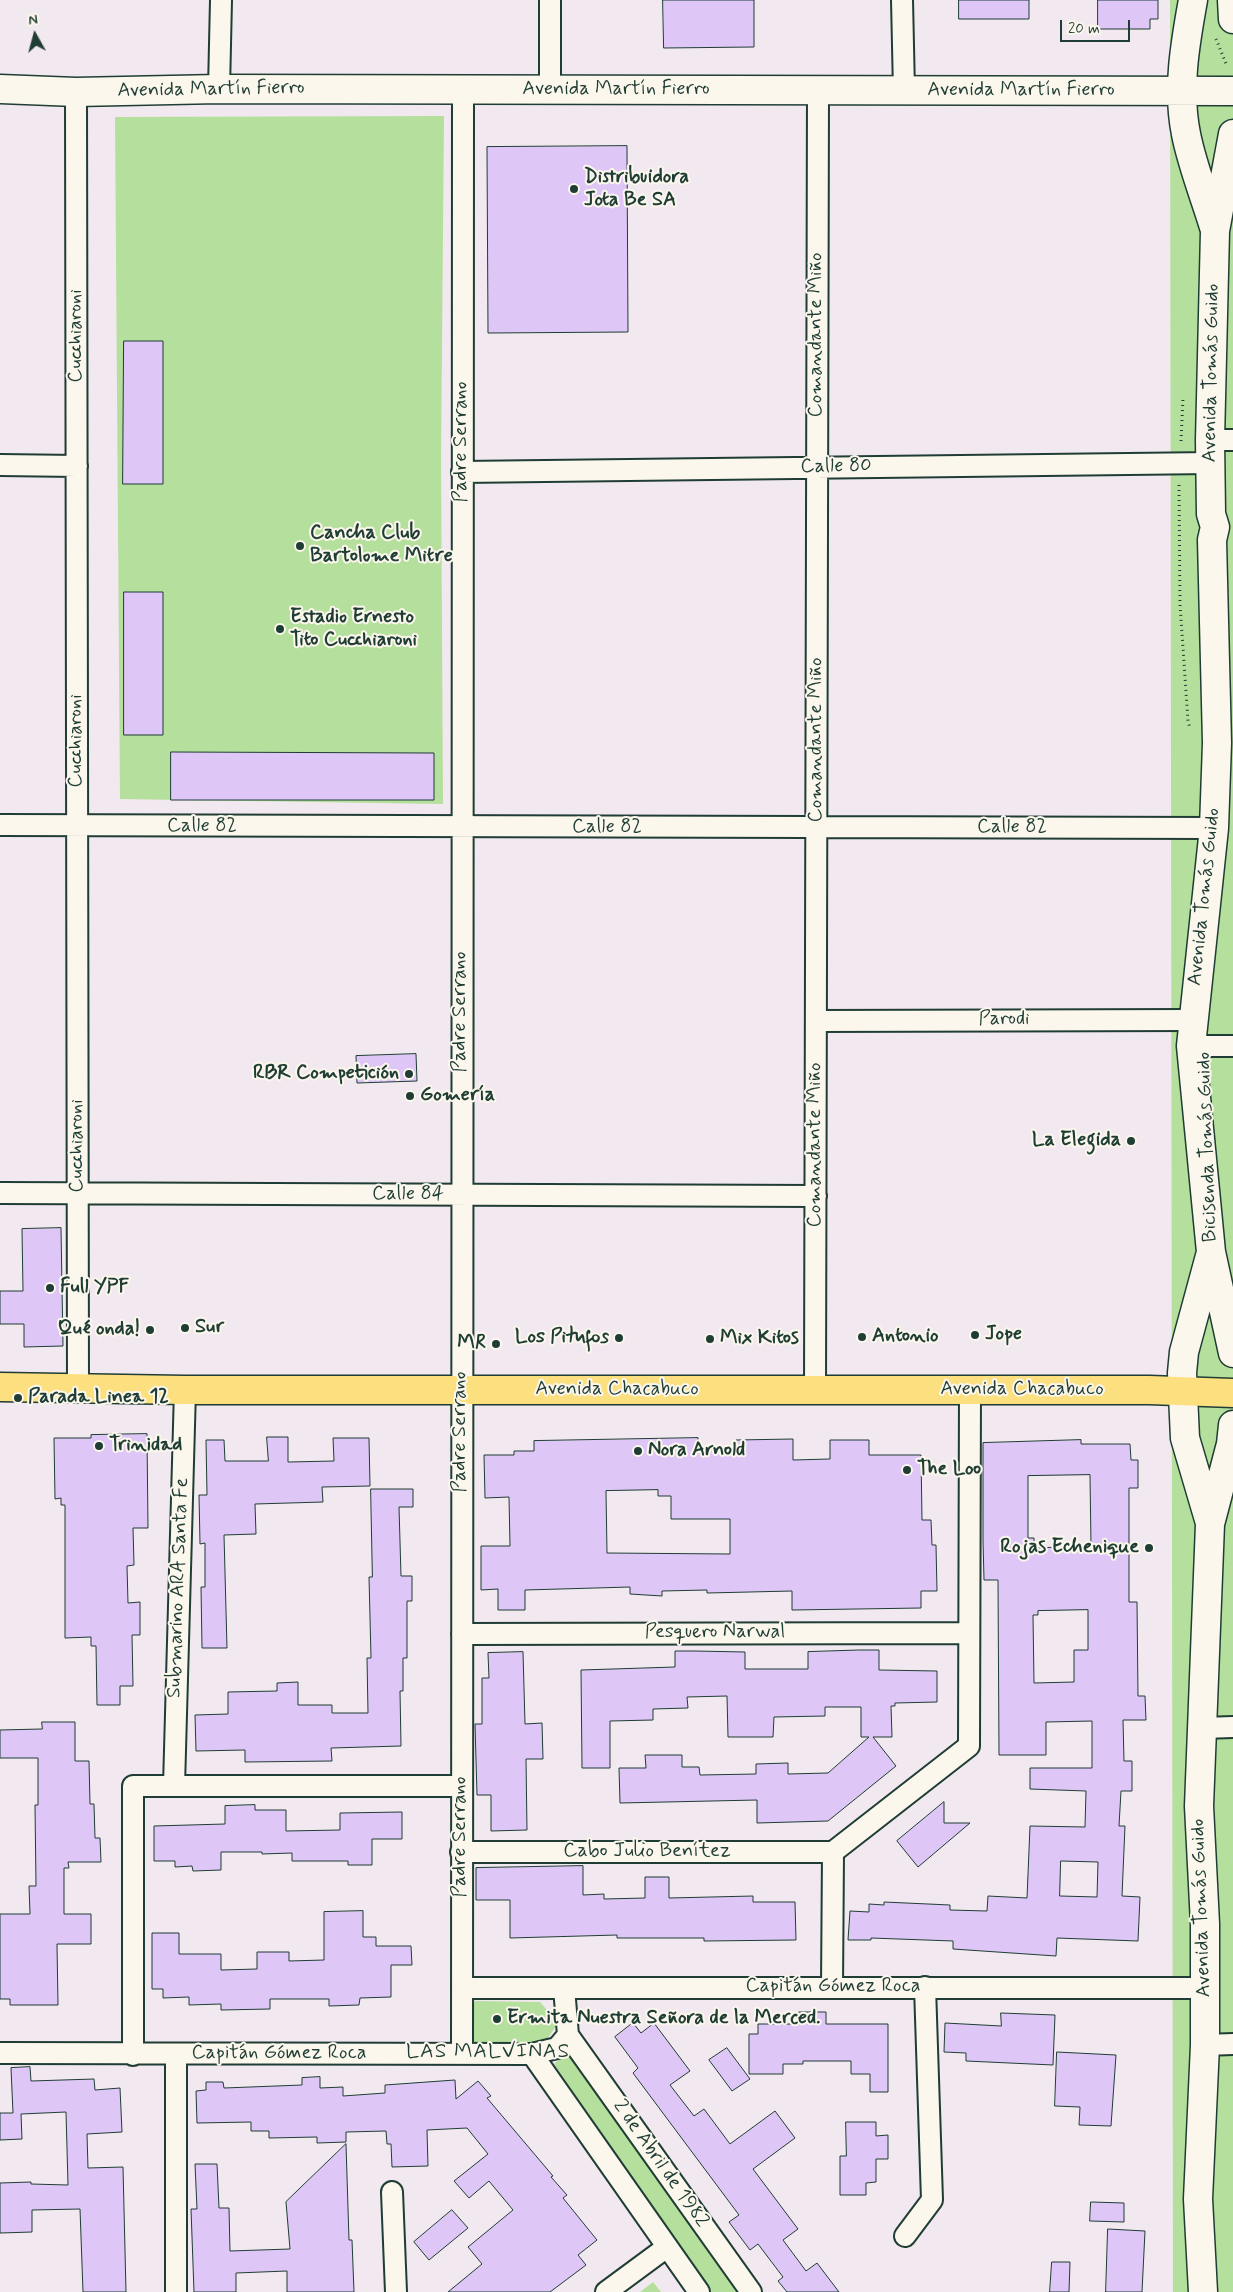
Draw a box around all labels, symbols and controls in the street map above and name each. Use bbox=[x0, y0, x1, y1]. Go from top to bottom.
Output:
north arrow bbox=[10, 10, 60, 60]
scale bar bbox=[1063, 10, 1133, 42]
text: N bbox=[27, 11, 39, 30]
text: 20 m bbox=[1068, 19, 1100, 39]
street label: Avenida Martín Fierro bbox=[117, 76, 305, 104]
street label: Avenida Martín Fierro bbox=[522, 78, 710, 102]
street label: Avenida Martín Fierro bbox=[927, 79, 1115, 103]
place label: Distribuidora Jota Be SA bbox=[584, 166, 689, 213]
marker: Distribuidora Jota Be SA bbox=[568, 183, 580, 195]
street label: Comandante Miño bbox=[805, 253, 829, 417]
street label: Avenida Tomás Guido bbox=[1198, 283, 1226, 463]
street label: Cucchiaroni bbox=[65, 289, 89, 383]
street label: Padre Serrano bbox=[450, 382, 474, 502]
street label: Calle 80 bbox=[800, 454, 872, 480]
place label: Cancha Club Bartolome Mitre bbox=[310, 522, 453, 569]
marker: Cancha Club Bartolome Mitre bbox=[294, 540, 306, 552]
place label: Estadio Ernesto Tito Cucchiaroni bbox=[290, 606, 417, 653]
marker: Estadio Ernesto Tito Cucchiaroni bbox=[274, 623, 286, 635]
street label: Comandante Miño bbox=[805, 658, 829, 822]
street label: Cucchiaroni bbox=[65, 694, 89, 788]
street label: Avenida Tomás Guido bbox=[1184, 807, 1226, 987]
street label: Calle 82 bbox=[167, 815, 237, 839]
street label: Calle 82 bbox=[572, 816, 642, 840]
street label: Calle 82 bbox=[977, 816, 1047, 840]
street label: Padre Serrano bbox=[449, 952, 473, 1072]
street label: Parodi bbox=[978, 1008, 1030, 1032]
street label: Bicisenda Tomás Guido bbox=[1193, 1051, 1223, 1243]
place label: RBR Competición bbox=[253, 1062, 399, 1086]
street label: Comandante Miño bbox=[804, 1063, 828, 1227]
marker: RBR Competición bbox=[403, 1068, 415, 1080]
place label: Gomería bbox=[420, 1084, 495, 1108]
marker: Gomería bbox=[404, 1090, 416, 1102]
street label: Cucchiaroni bbox=[66, 1099, 90, 1193]
place label: La Elegida bbox=[1032, 1129, 1121, 1153]
marker: La Elegida bbox=[1125, 1135, 1137, 1147]
street label: Calle 84 bbox=[372, 1183, 444, 1207]
place label: Full YPF bbox=[60, 1276, 129, 1300]
marker: Full YPF bbox=[44, 1282, 56, 1294]
place label: Sur bbox=[195, 1316, 224, 1340]
place label: Qué onda! bbox=[58, 1318, 140, 1342]
marker: Sur bbox=[179, 1322, 191, 1334]
place label: Jope bbox=[985, 1323, 1022, 1347]
marker: Qué onda! bbox=[144, 1324, 156, 1336]
place label: Antonio bbox=[872, 1325, 939, 1349]
place label: Los Pitufos bbox=[515, 1326, 609, 1350]
place label: Mix Kitos bbox=[720, 1327, 799, 1351]
marker: Jope bbox=[969, 1329, 981, 1341]
marker: Antonio bbox=[856, 1331, 868, 1343]
place label: MR bbox=[457, 1332, 486, 1356]
marker: Los Pitufos bbox=[613, 1332, 625, 1344]
marker: Mix Kitos bbox=[704, 1333, 716, 1345]
marker: MR bbox=[490, 1338, 502, 1350]
street label: Padre Serrano bbox=[449, 1372, 473, 1492]
street label: Avenida Chacabuco bbox=[535, 1378, 699, 1402]
street label: Avenida Chacabuco bbox=[940, 1378, 1104, 1402]
place label: Parada Linea 12 bbox=[28, 1386, 169, 1410]
marker: Parada Linea 12 bbox=[12, 1392, 24, 1404]
place label: Trinidad bbox=[109, 1434, 182, 1458]
place label: Nora Arnold bbox=[648, 1439, 745, 1463]
marker: Trinidad bbox=[93, 1440, 105, 1452]
marker: Nora Arnold bbox=[632, 1445, 644, 1457]
place label: The Loo bbox=[917, 1458, 981, 1482]
marker: The Loo bbox=[901, 1464, 913, 1476]
street label: Submarino ARA Santa Fe bbox=[163, 1477, 195, 1699]
place label: Rojas Echenique bbox=[1000, 1536, 1139, 1560]
marker: Rojas Echenique bbox=[1143, 1542, 1155, 1554]
street label: Pesquero Narwal bbox=[645, 1621, 785, 1645]
street label: Padre Serrano bbox=[449, 1777, 473, 1897]
street label: Avenida Tomás Guido bbox=[1187, 1818, 1217, 1998]
street label: Cabo Julio Benítez bbox=[563, 1840, 731, 1864]
street label: Capitán Gómez Roca bbox=[745, 1975, 921, 1999]
place label: Ermita Nuestra Señora de la Merced. bbox=[507, 2007, 820, 2031]
marker: Ermita Nuestra Señora de la Merced. bbox=[491, 2013, 503, 2025]
district label: LAS MALVINAS bbox=[405, 2040, 571, 2066]
street label: Capitán Gómez Roca bbox=[191, 2042, 367, 2066]
street label: 2 de Abril de 1982 bbox=[607, 2095, 713, 2233]

